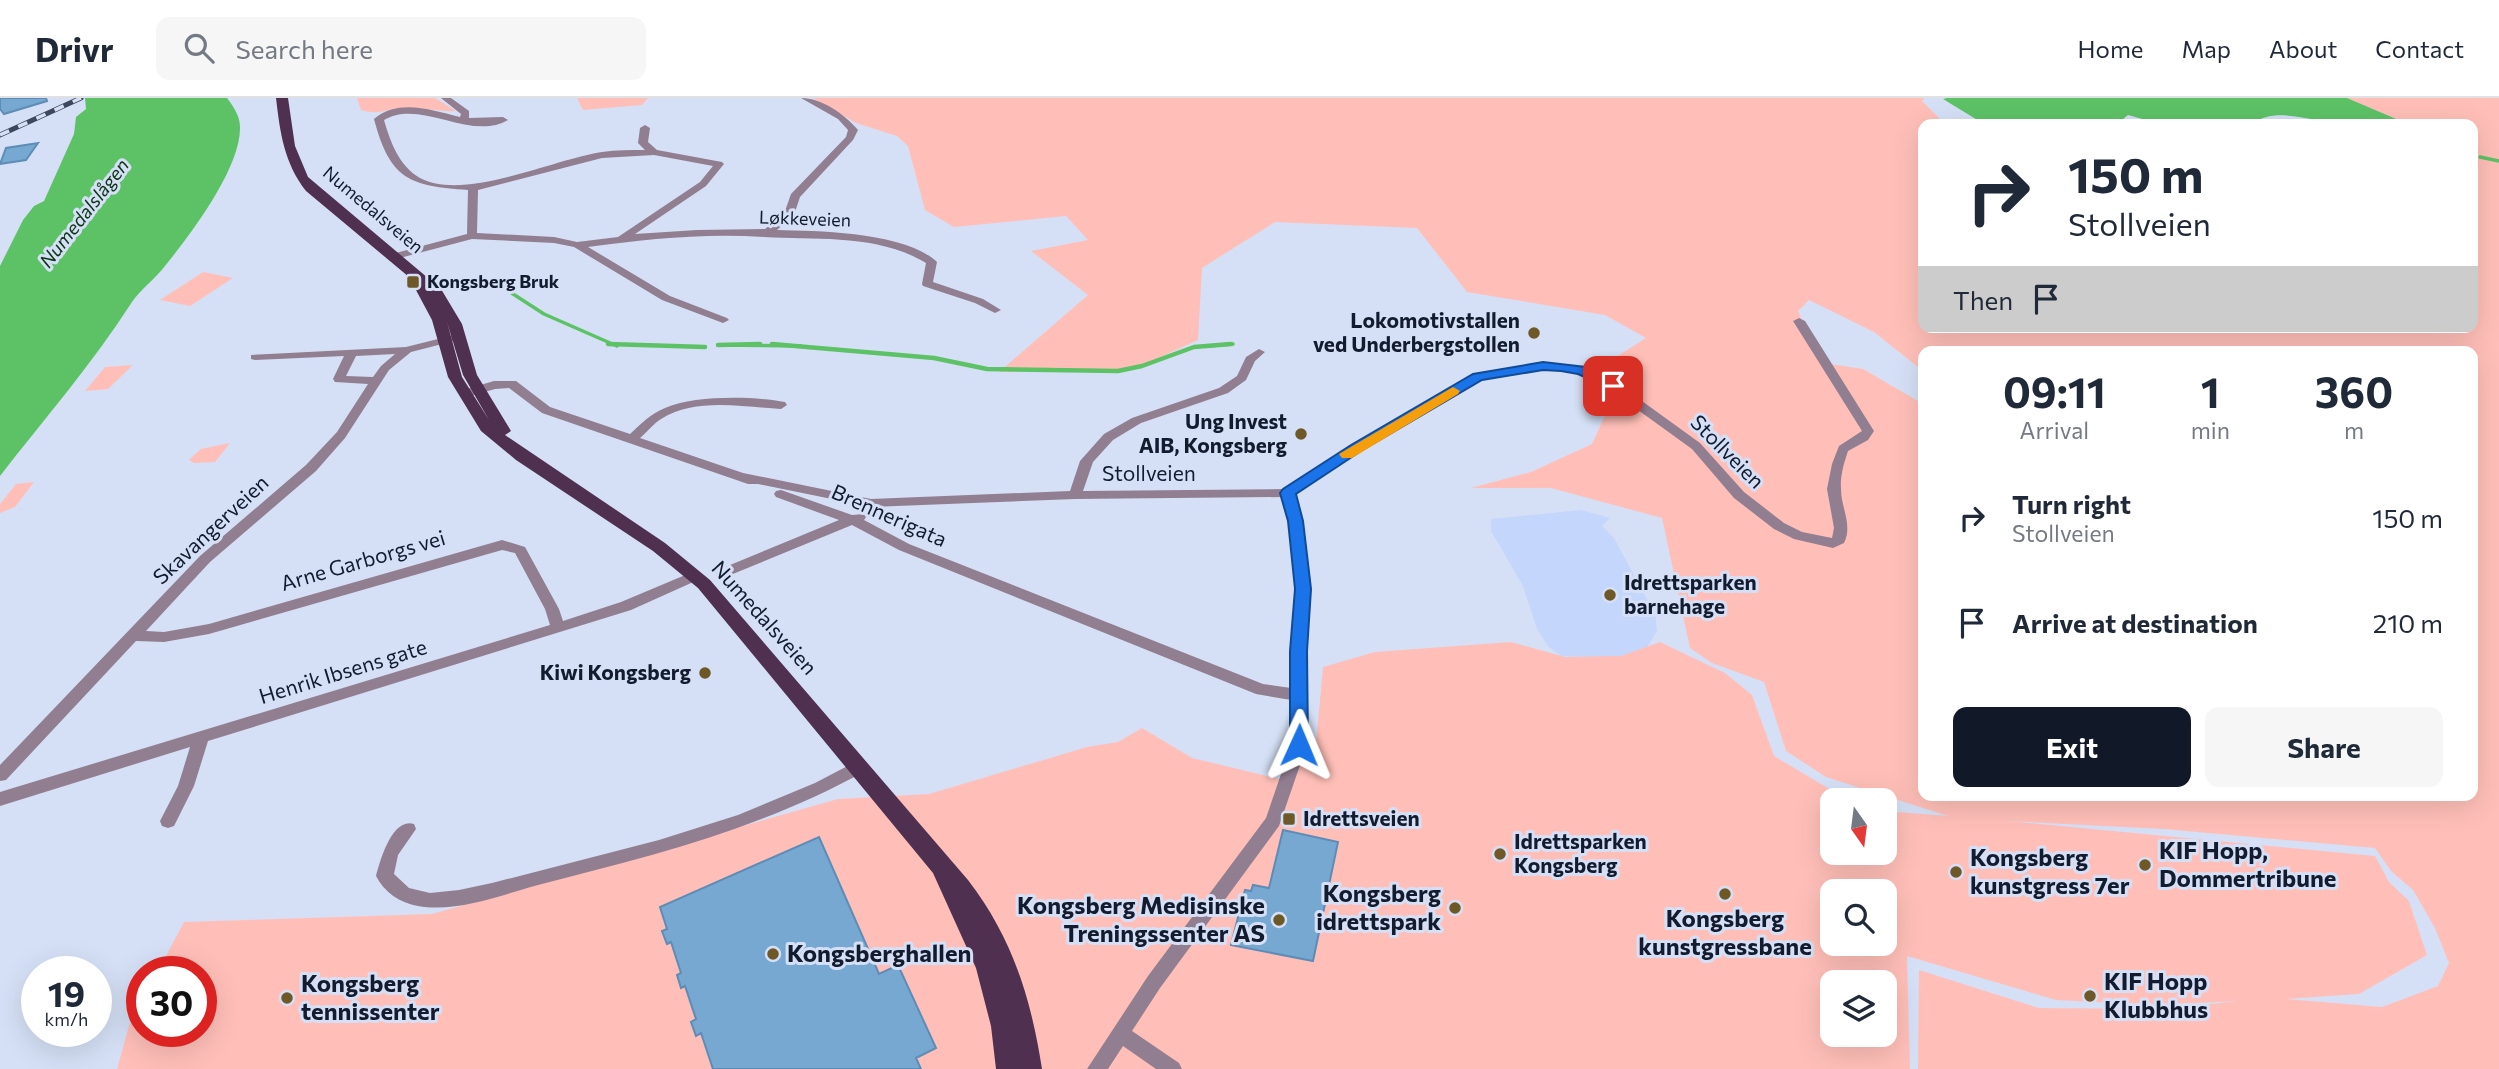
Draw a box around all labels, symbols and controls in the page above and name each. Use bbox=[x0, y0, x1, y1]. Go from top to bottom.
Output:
search box bbox=[156, 17, 646, 80]
text: Drivr bbox=[35, 28, 114, 69]
icon: search bbox=[180, 29, 218, 67]
text: Search here bbox=[236, 33, 373, 64]
text: Home bbox=[2078, 34, 2144, 63]
text: Map bbox=[2182, 34, 2231, 63]
text: About bbox=[2269, 34, 2337, 63]
text: Contact bbox=[2375, 34, 2464, 63]
text: 150 m bbox=[2068, 143, 2203, 203]
icon: right bbox=[1953, 147, 2044, 238]
water label: Numedalslågen bbox=[34, 154, 133, 272]
street label: Numedalsveien bbox=[319, 161, 428, 258]
text: Stollveien bbox=[2068, 203, 2211, 243]
street label: Løkkeveien bbox=[759, 205, 852, 231]
place label: Kongsberg Bruk bbox=[427, 270, 560, 292]
marker: Kongsberg Bruk bbox=[405, 274, 421, 290]
icon: arrive bbox=[2027, 280, 2065, 318]
text: Then bbox=[1953, 284, 2013, 315]
place label: Lokomotivstallen ved Underbergstollen bbox=[1313, 307, 1520, 356]
marker: Lokomotivstallen ved Underbergstollen bbox=[1526, 325, 1542, 341]
pin bbox=[1583, 356, 1643, 416]
text: 09:11 bbox=[2003, 365, 2106, 417]
text: 1 bbox=[2201, 365, 2220, 417]
text: 360 bbox=[2315, 365, 2393, 417]
icon: arrive bbox=[1594, 367, 1632, 405]
place label: Ung Invest AIB, Kongsberg bbox=[1139, 408, 1287, 457]
street label: Stollveien bbox=[1686, 409, 1770, 493]
text: Arrival bbox=[2020, 416, 2089, 444]
text: min bbox=[2191, 416, 2230, 444]
text: m bbox=[2344, 416, 2364, 444]
marker: Ung Invest AIB, Kongsberg bbox=[1293, 426, 1309, 442]
street label: Stollveien bbox=[1102, 460, 1196, 485]
street label: Skavangerveien bbox=[147, 469, 273, 589]
street label: Brennerigata bbox=[828, 478, 951, 551]
text: Turn right bbox=[2012, 488, 2131, 519]
icon: right bbox=[1953, 499, 1991, 537]
text: 150 m bbox=[2372, 502, 2443, 533]
text: Stollveien bbox=[2012, 519, 2115, 547]
street label: Arne Garborgs vei bbox=[277, 524, 448, 595]
street label: Numedalsveien bbox=[707, 555, 823, 679]
place label: Idrettsparken barnehage bbox=[1624, 569, 1757, 618]
marker: Idrettsparken barnehage bbox=[1602, 587, 1618, 603]
icon: arrive bbox=[1953, 604, 1991, 642]
text: Arrive at destination bbox=[2012, 607, 2258, 638]
text: 210 m bbox=[2373, 607, 2443, 638]
street label: Henrik Ibsens gate bbox=[256, 633, 429, 708]
place label: Kiwi Kongsberg bbox=[540, 659, 691, 684]
marker: Kiwi Kongsberg bbox=[697, 665, 713, 681]
button: Exit bbox=[1953, 707, 2191, 787]
button: Share bbox=[2205, 707, 2443, 787]
position arrow bbox=[1262, 708, 1336, 782]
north arrow bbox=[1820, 788, 1897, 864]
map controls bbox=[1820, 788, 1897, 1047]
place label: Idrettsveien bbox=[1303, 805, 1420, 830]
marker: Idrettsveien bbox=[1281, 811, 1297, 827]
place label: Idrettsparken Kongsberg bbox=[1514, 828, 1647, 877]
place label: KIF Hopp, Dommertribune bbox=[2159, 835, 2337, 892]
place label: Kongsberg kunstgress 7er bbox=[1970, 842, 2130, 899]
marker: Idrettsparken Kongsberg bbox=[1492, 846, 1508, 862]
marker: KIF Hopp, Dommertribune bbox=[2137, 857, 2153, 873]
marker: Kongsberg kunstgress 7er bbox=[1948, 864, 1964, 880]
place label: Kongsberg idrettspark bbox=[1316, 878, 1441, 935]
button: search bbox=[1820, 879, 1897, 956]
marker: Kongsberg kunstgressbane bbox=[1717, 886, 1733, 902]
place label: Kongsberg Medisinske Treningssenter AS bbox=[1017, 890, 1265, 947]
marker: Kongsberg idrettspark bbox=[1447, 900, 1463, 916]
place label: Kongsberg kunstgressbane bbox=[1638, 903, 1812, 960]
marker: Kongsberg Medisinske Treningssenter AS bbox=[1271, 912, 1287, 928]
place label: Kongsberghallen bbox=[787, 938, 971, 967]
marker: Kongsberghallen bbox=[765, 946, 781, 962]
speed limit sign: 30 bbox=[126, 956, 217, 1047]
place label: KIF Hopp Klubbhus bbox=[2104, 966, 2208, 1023]
place label: Kongsberg tennissenter bbox=[301, 968, 440, 1025]
button: layers bbox=[1820, 970, 1897, 1047]
text: 19 bbox=[48, 971, 85, 1014]
marker: KIF Hopp Klubbhus bbox=[2082, 988, 2098, 1004]
marker: Kongsberg tennissenter bbox=[279, 990, 295, 1006]
text: km/h bbox=[45, 1008, 88, 1030]

